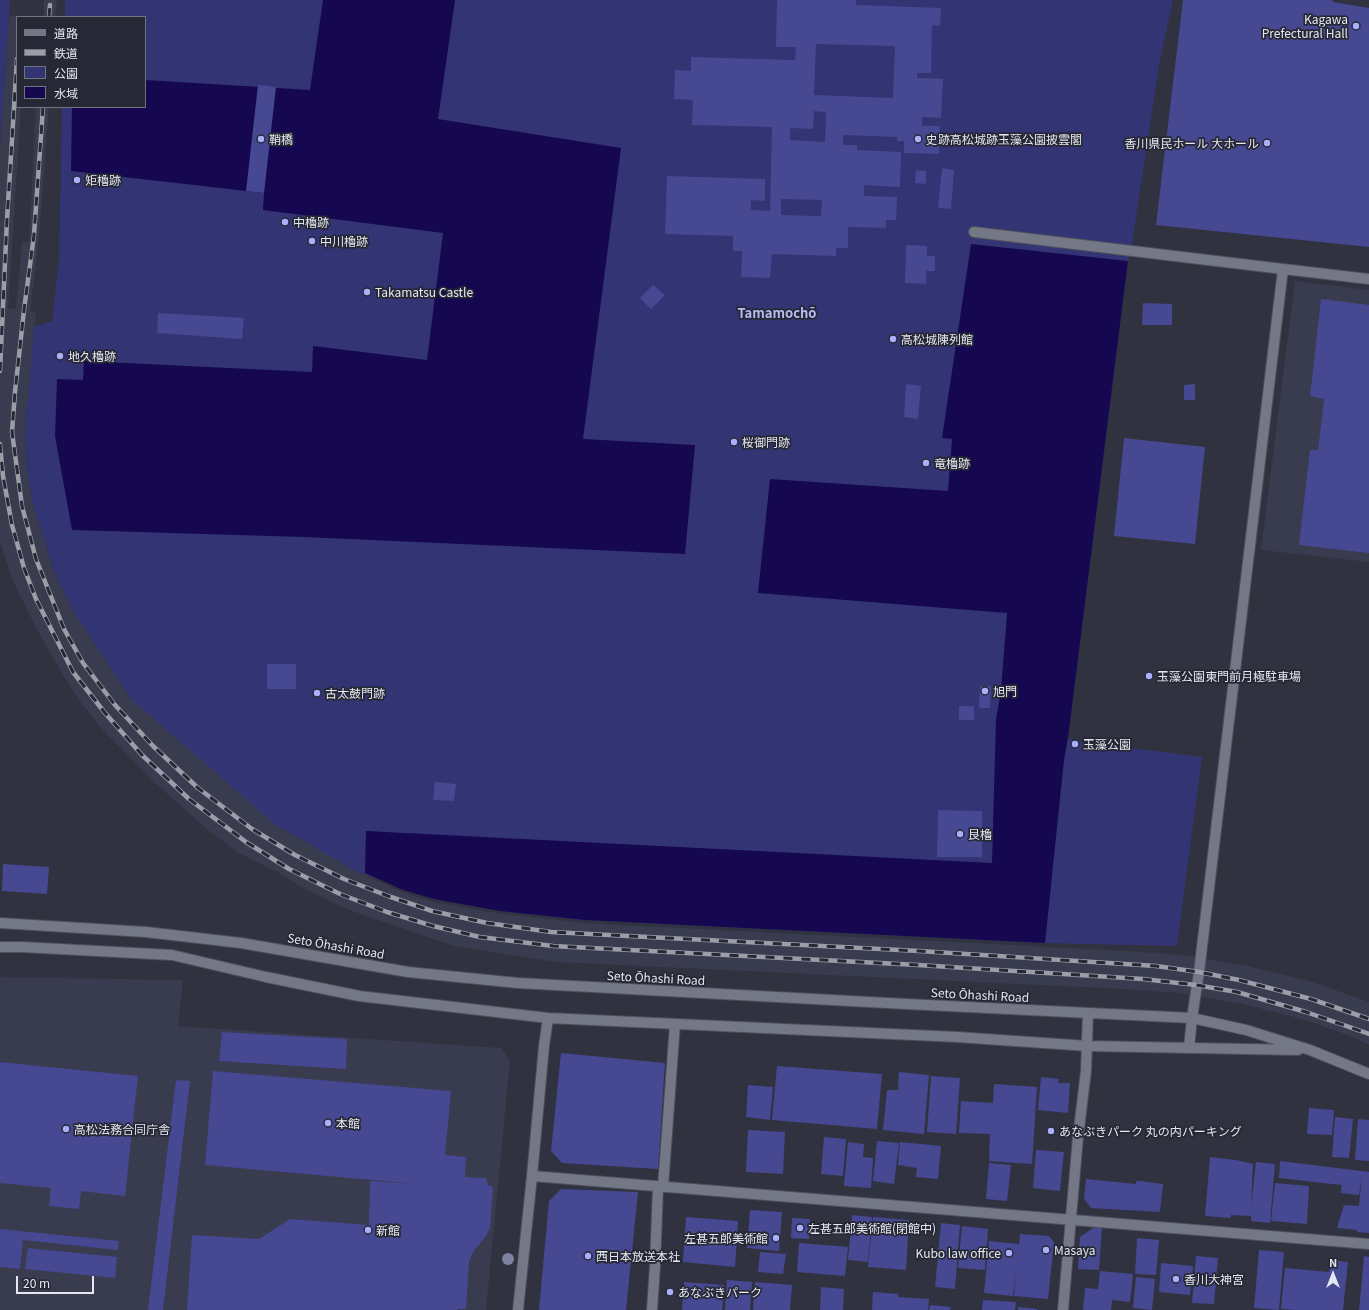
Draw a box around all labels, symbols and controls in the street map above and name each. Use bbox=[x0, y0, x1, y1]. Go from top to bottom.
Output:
place label: Kagawa Prefectural Hall bbox=[1262, 12, 1348, 40]
legend bbox=[16, 16, 146, 108]
marker: Kagawa Prefectural Hall bbox=[1351, 21, 1361, 31]
text: 道路 bbox=[54, 24, 78, 41]
text: 鉄道 bbox=[54, 44, 78, 61]
text: 公園 bbox=[54, 64, 78, 81]
text: 水域 bbox=[54, 84, 78, 101]
place label: 鞘橋 bbox=[269, 132, 293, 146]
place label: 史跡高松城跡玉藻公園披雲閣 bbox=[926, 132, 1082, 146]
marker: 鞘橋 bbox=[256, 134, 266, 144]
marker: 史跡高松城跡玉藻公園披雲閣 bbox=[913, 134, 923, 144]
place label: 香川県民ホール 大ホール bbox=[1124, 136, 1259, 150]
marker: 香川県民ホール 大ホール bbox=[1262, 138, 1272, 148]
place label: 矩櫓跡 bbox=[85, 173, 121, 187]
marker: 矩櫓跡 bbox=[72, 175, 82, 185]
place label: 中櫓跡 bbox=[293, 215, 329, 229]
marker: 中櫓跡 bbox=[280, 217, 290, 227]
place label: 中川櫓跡 bbox=[320, 234, 368, 248]
marker: 中川櫓跡 bbox=[307, 236, 317, 246]
place label: Takamatsu Castle bbox=[375, 285, 473, 299]
marker: Takamatsu Castle bbox=[362, 287, 372, 297]
district label: Tamamochō bbox=[738, 305, 816, 321]
place label: 高松城陳列館 bbox=[901, 332, 973, 346]
marker: 高松城陳列館 bbox=[888, 334, 898, 344]
place label: 地久櫓跡 bbox=[68, 349, 116, 363]
marker: 地久櫓跡 bbox=[55, 351, 65, 361]
place label: 桜御門跡 bbox=[742, 435, 790, 449]
marker: 桜御門跡 bbox=[729, 437, 739, 447]
place label: 竜櫓跡 bbox=[934, 456, 970, 470]
marker: 竜櫓跡 bbox=[921, 458, 931, 468]
place label: 玉藻公園東門前月極駐車場 bbox=[1157, 669, 1301, 683]
marker: 玉藻公園東門前月極駐車場 bbox=[1144, 671, 1154, 681]
place label: 旭門 bbox=[993, 684, 1017, 698]
place label: 古太鼓門跡 bbox=[325, 686, 385, 700]
marker: 旭門 bbox=[980, 686, 990, 696]
marker: 古太鼓門跡 bbox=[312, 688, 322, 698]
place label: 玉藻公園 bbox=[1083, 737, 1131, 751]
marker: 玉藻公園 bbox=[1070, 739, 1080, 749]
place label: 艮櫓 bbox=[968, 827, 992, 841]
marker: 艮櫓 bbox=[955, 829, 965, 839]
street label: Seto Ōhashi Road bbox=[286, 930, 386, 962]
street label: Seto Ōhashi Road bbox=[606, 968, 706, 988]
street label: Seto Ōhashi Road bbox=[930, 985, 1030, 1005]
place label: 本館 bbox=[336, 1116, 360, 1130]
marker: 本館 bbox=[323, 1118, 333, 1128]
place label: 高松法務合同庁舎 bbox=[74, 1122, 170, 1136]
marker: 高松法務合同庁舎 bbox=[61, 1124, 71, 1134]
place label: あなぶきパーク 丸の内パーキング bbox=[1059, 1124, 1242, 1138]
marker: あなぶきパーク 丸の内パーキング bbox=[1046, 1126, 1056, 1136]
place label: 左甚五郎美術館(閉館中) bbox=[808, 1221, 936, 1235]
place label: 新館 bbox=[376, 1223, 400, 1237]
marker: 左甚五郎美術館(閉館中) bbox=[795, 1223, 805, 1233]
marker: 新館 bbox=[363, 1225, 373, 1235]
place label: 左甚五郎美術館 bbox=[684, 1231, 768, 1245]
marker: 左甚五郎美術館 bbox=[771, 1233, 781, 1243]
place label: Masaya bbox=[1054, 1243, 1096, 1257]
marker: Masaya bbox=[1041, 1245, 1051, 1255]
place label: Kubo law office bbox=[916, 1246, 1001, 1260]
marker: Kubo law office bbox=[1004, 1248, 1014, 1258]
place label: 西日本放送本社 bbox=[596, 1249, 680, 1263]
marker: 西日本放送本社 bbox=[583, 1251, 593, 1261]
north arrow bbox=[1313, 1254, 1353, 1294]
text: N bbox=[1329, 1254, 1337, 1270]
scale bar bbox=[18, 1268, 96, 1294]
place label: 香川大神宮 bbox=[1184, 1272, 1244, 1286]
text: 20 m bbox=[23, 1274, 50, 1291]
marker: 香川大神宮 bbox=[1171, 1274, 1181, 1284]
place label: あなぶきパーク bbox=[678, 1285, 762, 1299]
marker: あなぶきパーク bbox=[665, 1287, 675, 1297]

